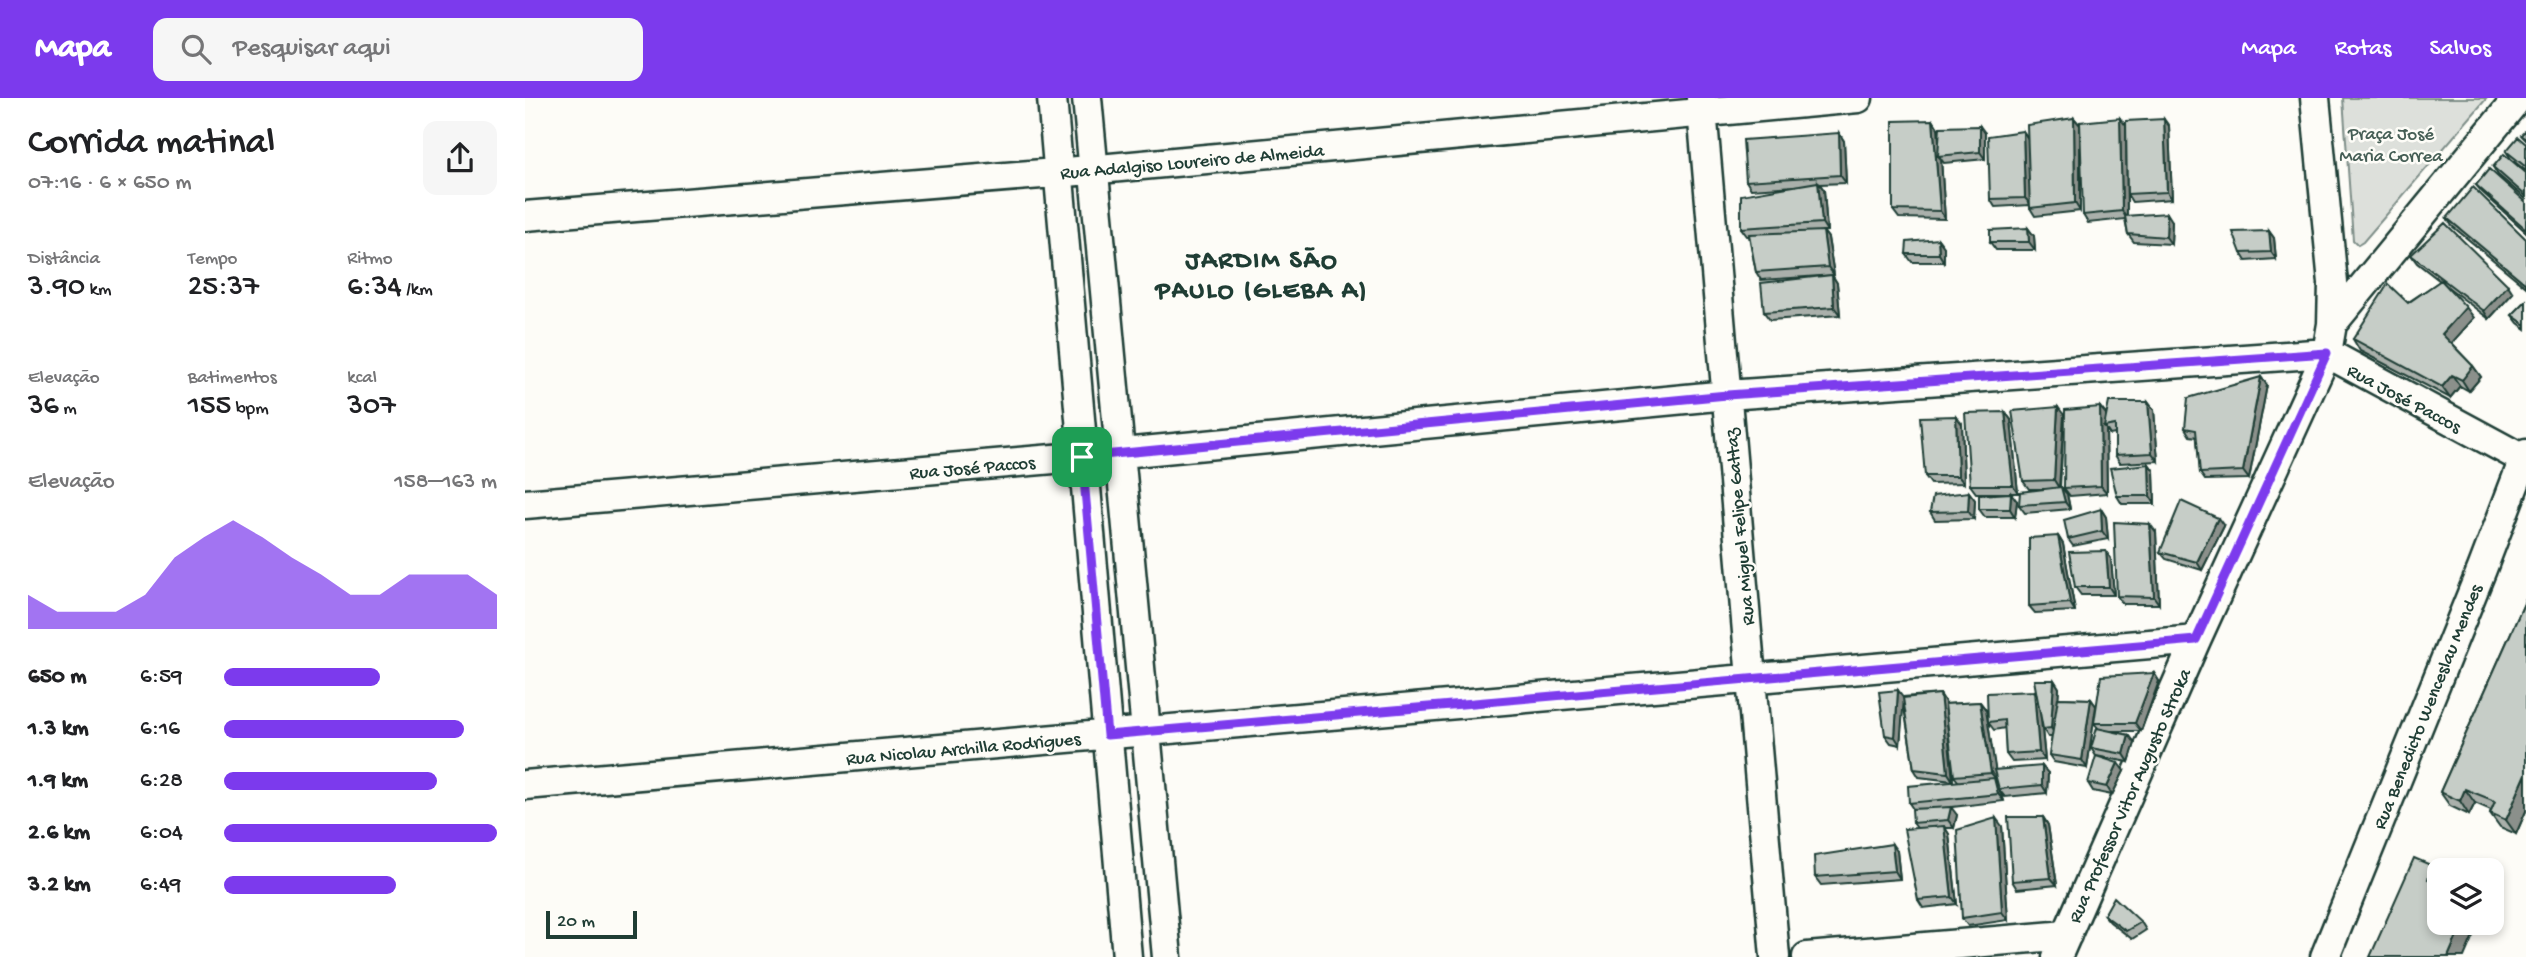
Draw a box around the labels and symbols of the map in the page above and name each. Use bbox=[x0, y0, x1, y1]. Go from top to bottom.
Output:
park label: Praça José Maria Correa bbox=[2339, 124, 2444, 169]
street label: Rua Adalgiso Loureiro de Almeida bbox=[1059, 140, 1327, 186]
district label: JARDIM SÃO PAULO (GLEBA A) bbox=[1154, 247, 1369, 308]
street label: Rua José Paccos bbox=[2342, 360, 2465, 440]
street label: Rua Miguel Felipe Gattaz bbox=[1721, 426, 1762, 626]
pin bbox=[1052, 427, 1112, 487]
street label: Rua José Paccos bbox=[909, 452, 1037, 486]
street label: Rua Benedicto Wenceslau Mendes bbox=[2369, 580, 2489, 833]
street label: Rua Professor Vitor Augusto Stroka bbox=[2064, 664, 2198, 927]
street label: Rua Nicolau Archilla Rodrigues bbox=[845, 729, 1083, 772]
scale bar bbox=[546, 908, 637, 940]

